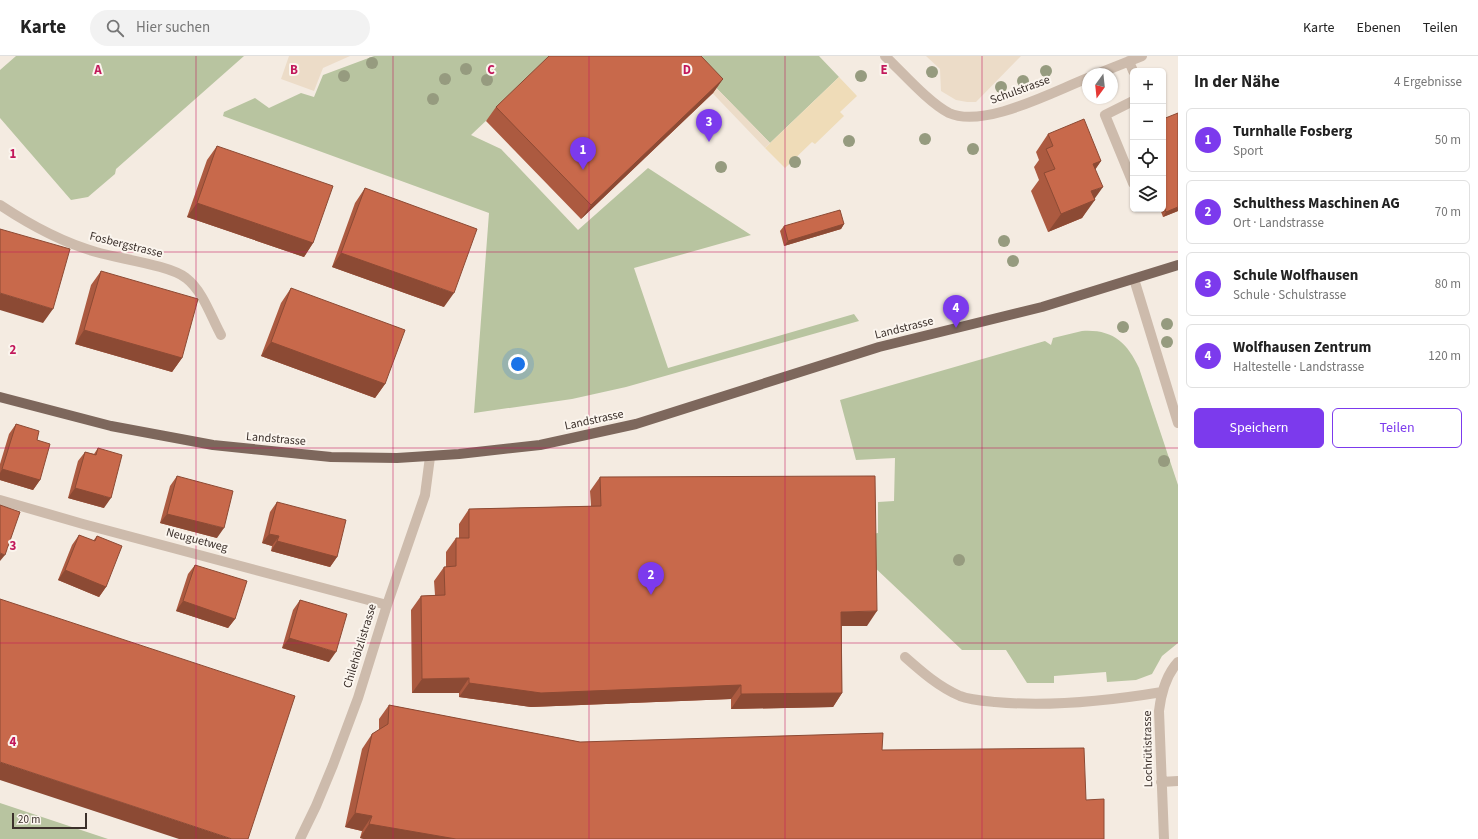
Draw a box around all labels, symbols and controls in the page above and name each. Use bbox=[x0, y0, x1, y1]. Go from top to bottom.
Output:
search box bbox=[90, 10, 370, 46]
text: Karte bbox=[20, 14, 66, 41]
icon: search bbox=[104, 17, 126, 39]
text: Hier suchen bbox=[136, 17, 210, 38]
text: Karte bbox=[1303, 18, 1335, 38]
text: Ebenen bbox=[1357, 18, 1401, 38]
text: Teilen bbox=[1423, 18, 1458, 38]
text: A bbox=[93, 61, 102, 79]
text: B bbox=[290, 61, 298, 79]
text: C bbox=[487, 61, 495, 79]
text: D bbox=[683, 61, 691, 79]
text: E bbox=[880, 61, 888, 79]
north arrow bbox=[1082, 68, 1118, 104]
map controls bbox=[1130, 68, 1166, 212]
button: + bbox=[1130, 68, 1166, 104]
text: In der Nähe bbox=[1194, 70, 1280, 94]
street label: Schulstrasse bbox=[988, 71, 1052, 109]
text: 4 Ergebnisse bbox=[1394, 73, 1462, 91]
button: − bbox=[1130, 104, 1166, 140]
pin: 3 bbox=[696, 109, 722, 142]
text: Turnhalle Fosberg bbox=[1233, 121, 1352, 142]
text: 1 bbox=[1205, 131, 1211, 149]
text: 50 m bbox=[1435, 131, 1461, 149]
pin: 1 bbox=[570, 137, 596, 170]
button: locate bbox=[1130, 140, 1166, 176]
text: Sport bbox=[1233, 142, 1263, 160]
text: 1 bbox=[10, 145, 17, 163]
button: layers bbox=[1130, 176, 1166, 212]
text: Schulthess Maschinen AG bbox=[1233, 193, 1400, 214]
text: 2 bbox=[1205, 203, 1211, 221]
text: 70 m bbox=[1435, 203, 1461, 221]
text: Ort · Landstrasse bbox=[1233, 214, 1324, 232]
street label: Fosbergstrasse bbox=[88, 228, 164, 262]
text: Schule Wolfhausen bbox=[1233, 265, 1358, 286]
text: 3 bbox=[1205, 275, 1211, 293]
text: 80 m bbox=[1435, 275, 1461, 293]
text: Schule · Schulstrasse bbox=[1233, 286, 1346, 304]
pin: 4 bbox=[943, 295, 969, 328]
street label: Landstrasse bbox=[873, 312, 935, 343]
text: Wolfhausen Zentrum bbox=[1233, 337, 1371, 358]
text: 2 bbox=[10, 341, 17, 359]
text: 4 bbox=[1205, 347, 1211, 365]
text: 120 m bbox=[1428, 347, 1461, 365]
your location bbox=[508, 354, 528, 374]
text: Haltestelle · Landstrasse bbox=[1233, 358, 1364, 376]
street label: Landstrasse bbox=[563, 405, 625, 435]
button: Speichern bbox=[1194, 408, 1324, 448]
button: Teilen bbox=[1332, 408, 1462, 448]
street label: Landstrasse bbox=[245, 428, 307, 450]
street label: Neuguetweg bbox=[164, 524, 230, 556]
text: 3 bbox=[10, 537, 17, 555]
pin: 2 bbox=[638, 562, 664, 595]
street label: Chilehölzlistrasse bbox=[339, 602, 381, 690]
street label: Lochrütistrasse bbox=[1139, 710, 1157, 787]
text: 4 bbox=[10, 733, 17, 751]
scale bar bbox=[12, 811, 87, 830]
text: 20 m bbox=[18, 812, 40, 827]

